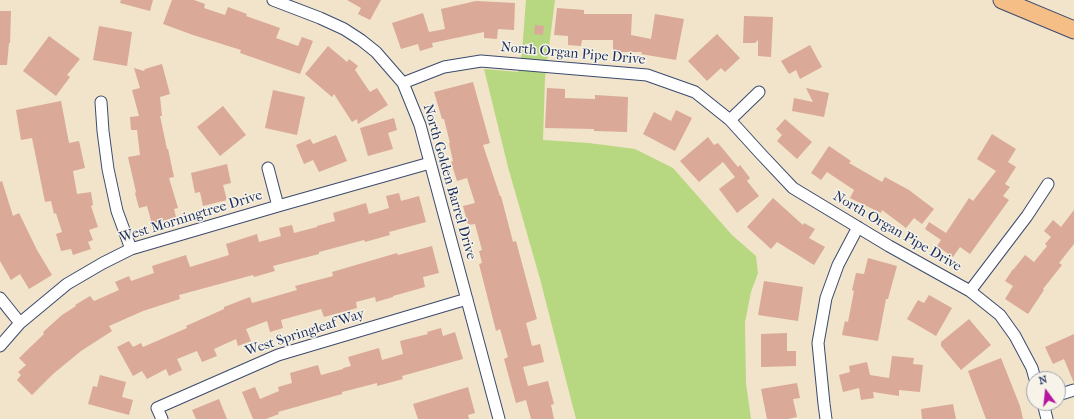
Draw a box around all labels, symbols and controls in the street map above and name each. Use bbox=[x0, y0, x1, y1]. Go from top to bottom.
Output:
street label: North Organ Pipe Drive bbox=[500, 39, 646, 69]
street label: North Golden Barrel Drive bbox=[419, 102, 479, 262]
street label: West Morningtree Drive bbox=[118, 187, 264, 247]
street label: North Organ Pipe Drive bbox=[830, 188, 964, 276]
street label: West Springleaf Way bbox=[243, 306, 367, 360]
north arrow bbox=[1026, 371, 1066, 411]
text: N bbox=[1037, 373, 1049, 387]

